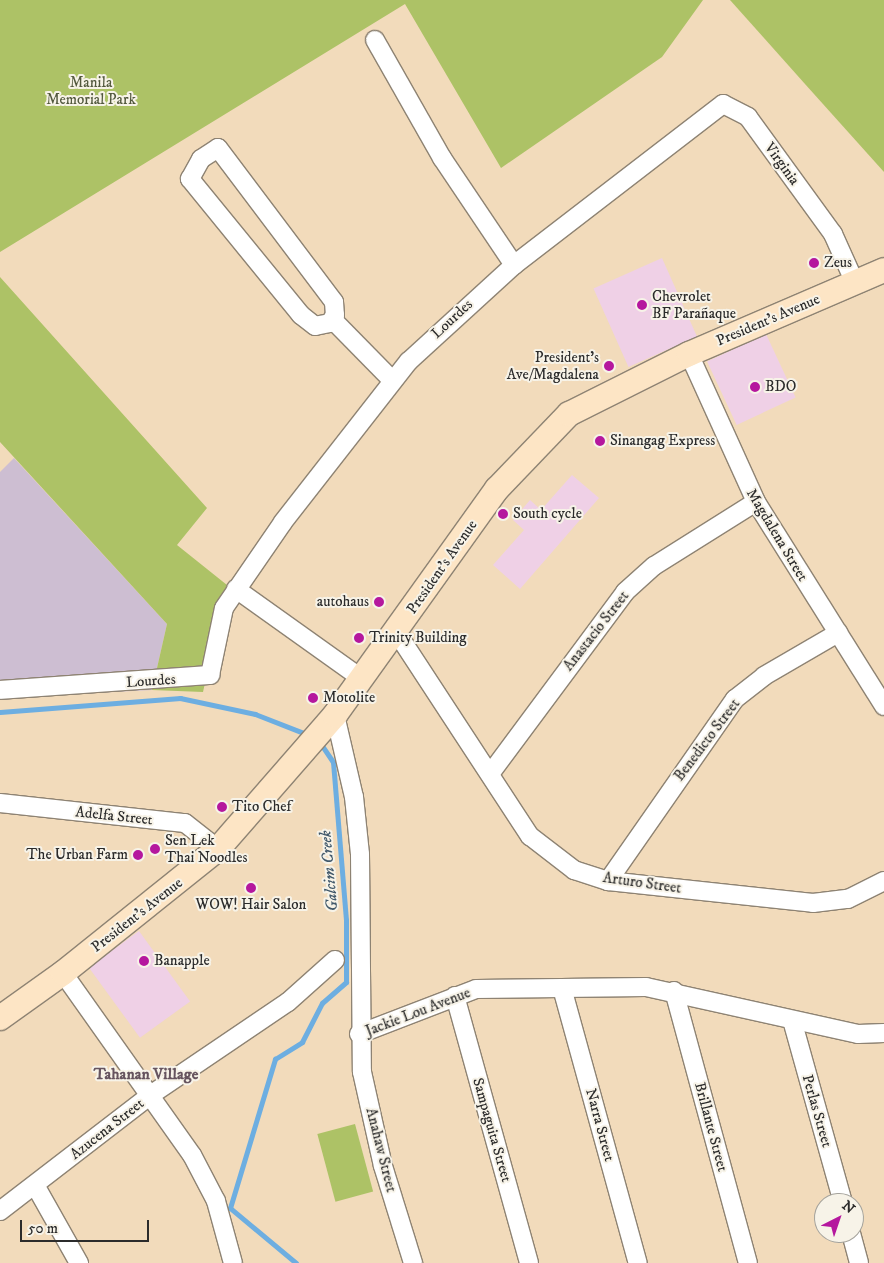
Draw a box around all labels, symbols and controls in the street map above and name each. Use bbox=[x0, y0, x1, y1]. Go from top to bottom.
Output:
park label: Manila Memorial Park bbox=[46, 73, 136, 108]
street label: Virginia bbox=[761, 139, 803, 189]
place label: Zeus bbox=[824, 254, 852, 272]
marker: Zeus bbox=[808, 257, 820, 269]
place label: Chevrolet BF Parañaque bbox=[652, 287, 736, 322]
street label: President's Avenue bbox=[714, 290, 822, 350]
street label: Lourdes bbox=[428, 296, 476, 342]
marker: Chevrolet BF Parañaque bbox=[636, 299, 648, 311]
place label: President's Ave/Magdalena bbox=[507, 348, 599, 383]
marker: President's Ave/Magdalena bbox=[603, 360, 615, 372]
place label: BDO bbox=[765, 378, 796, 396]
marker: BDO bbox=[749, 381, 761, 393]
place label: Sinangag Express bbox=[610, 432, 715, 450]
marker: Sinangag Express bbox=[594, 435, 606, 447]
street label: Magdalena Street bbox=[742, 485, 812, 585]
place label: South cycle bbox=[513, 505, 582, 523]
marker: South cycle bbox=[497, 508, 509, 520]
street label: President's Avenue bbox=[403, 516, 481, 618]
street label: Anastacio Street bbox=[559, 588, 633, 674]
place label: autohaus bbox=[317, 593, 369, 611]
marker: autohaus bbox=[373, 596, 385, 608]
place label: Trinity Building bbox=[369, 629, 467, 647]
marker: Trinity Building bbox=[353, 632, 365, 644]
street label: Lourdes bbox=[126, 670, 176, 692]
place label: Motolite bbox=[323, 689, 375, 707]
marker: Motolite bbox=[307, 692, 319, 704]
street label: Benedicto Street bbox=[670, 695, 744, 785]
place label: Tito Chef bbox=[232, 798, 291, 816]
marker: Tito Chef bbox=[216, 801, 228, 813]
street label: Adelfa Street bbox=[74, 803, 154, 829]
water label: Galcim Creek bbox=[316, 830, 342, 912]
place label: Sen Lek Thai Noodles bbox=[165, 831, 247, 866]
marker: Sen Lek Thai Noodles bbox=[149, 843, 161, 855]
place label: The Urban Farm bbox=[26, 846, 128, 864]
marker: The Urban Farm bbox=[132, 849, 144, 861]
street label: Arturo Street bbox=[602, 869, 682, 897]
street label: President's Avenue bbox=[88, 874, 186, 956]
marker: WOW! Hair Salon bbox=[245, 882, 257, 894]
place label: WOW! Hair Salon bbox=[196, 896, 306, 914]
place label: Banapple bbox=[154, 952, 210, 970]
marker: Banapple bbox=[138, 955, 150, 967]
street label: Jackie Lou Avenue bbox=[363, 984, 473, 1040]
district label: Tahanan Village bbox=[94, 1064, 198, 1084]
street label: Perlas Street bbox=[798, 1073, 836, 1149]
street label: Sampaguita Street bbox=[469, 1076, 515, 1184]
street label: Brillante Street bbox=[690, 1080, 732, 1174]
street label: Narra Street bbox=[582, 1087, 618, 1163]
street label: Azucena Street bbox=[66, 1095, 148, 1163]
street label: Anahaw Street bbox=[362, 1106, 400, 1194]
north arrow bbox=[814, 1193, 864, 1243]
text: N bbox=[838, 1197, 858, 1218]
scale bar bbox=[22, 1210, 151, 1242]
text: 50 m bbox=[28, 1219, 58, 1238]

